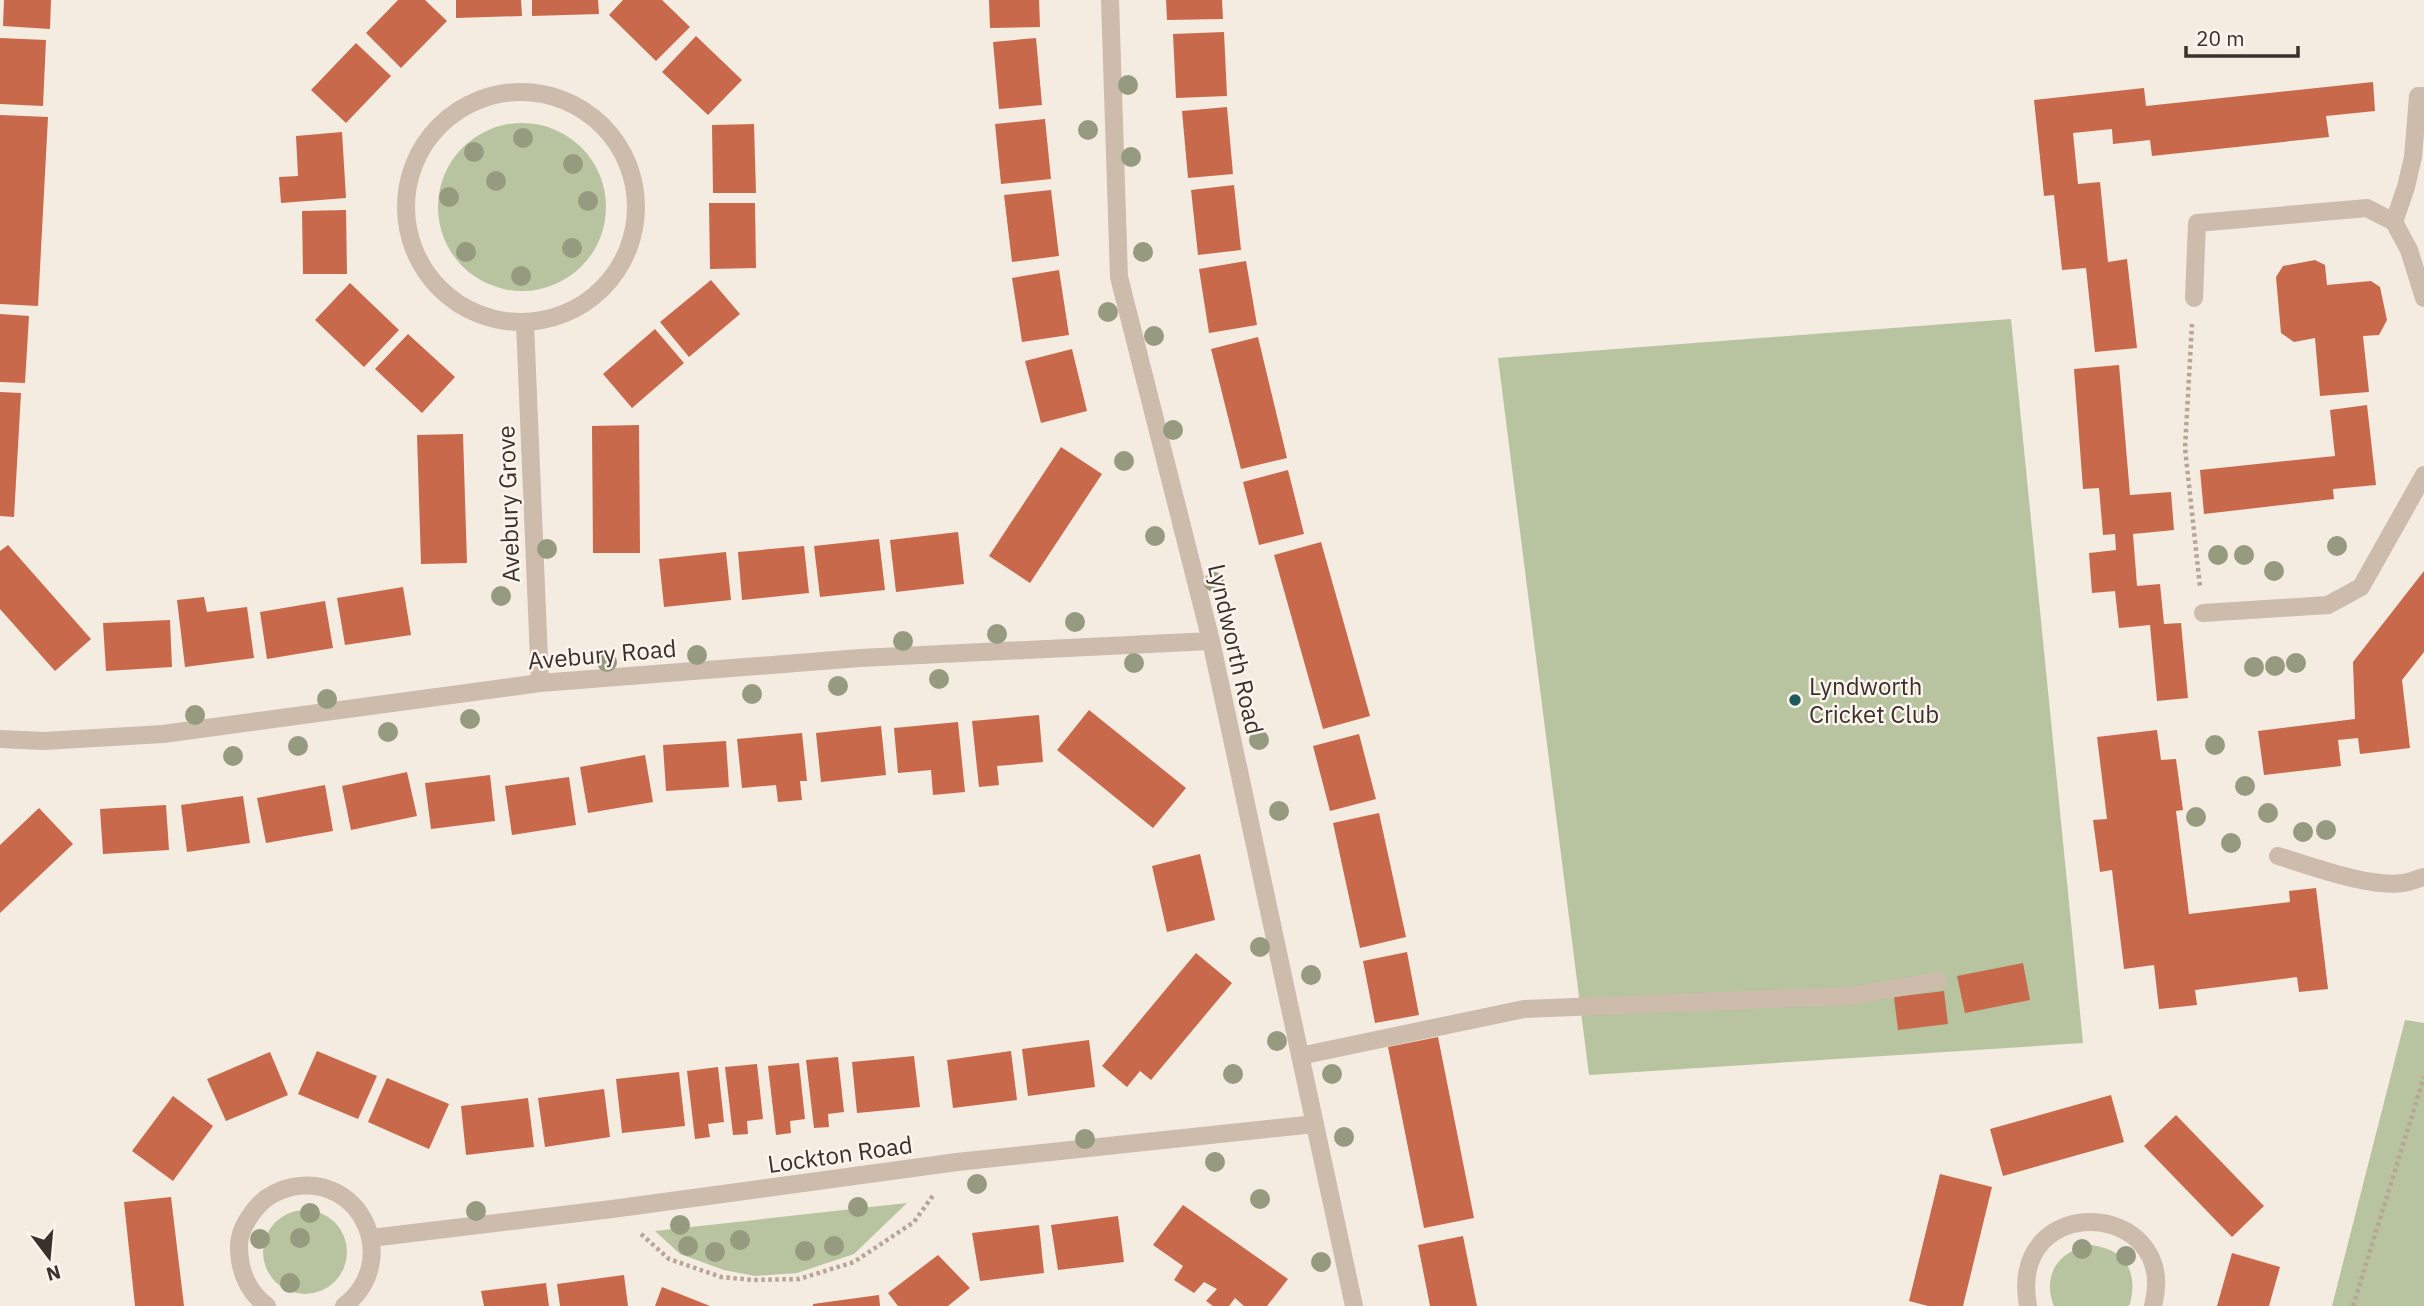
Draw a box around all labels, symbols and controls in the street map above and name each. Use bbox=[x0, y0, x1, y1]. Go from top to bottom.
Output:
scale bar bbox=[2186, 14, 2298, 58]
text: 20 m bbox=[2196, 24, 2245, 52]
street label: Avebury Grove bbox=[489, 425, 527, 583]
street label: Lyndworth Road bbox=[1201, 561, 1271, 737]
street label: Avebury Road bbox=[526, 632, 678, 676]
place label: Lyndworth Cricket Club bbox=[1809, 670, 1939, 730]
marker: Lyndworth Cricket Club bbox=[1787, 692, 1803, 708]
street label: Lockton Road bbox=[766, 1128, 914, 1180]
north arrow bbox=[14, 1222, 84, 1292]
text: N bbox=[44, 1260, 64, 1287]

